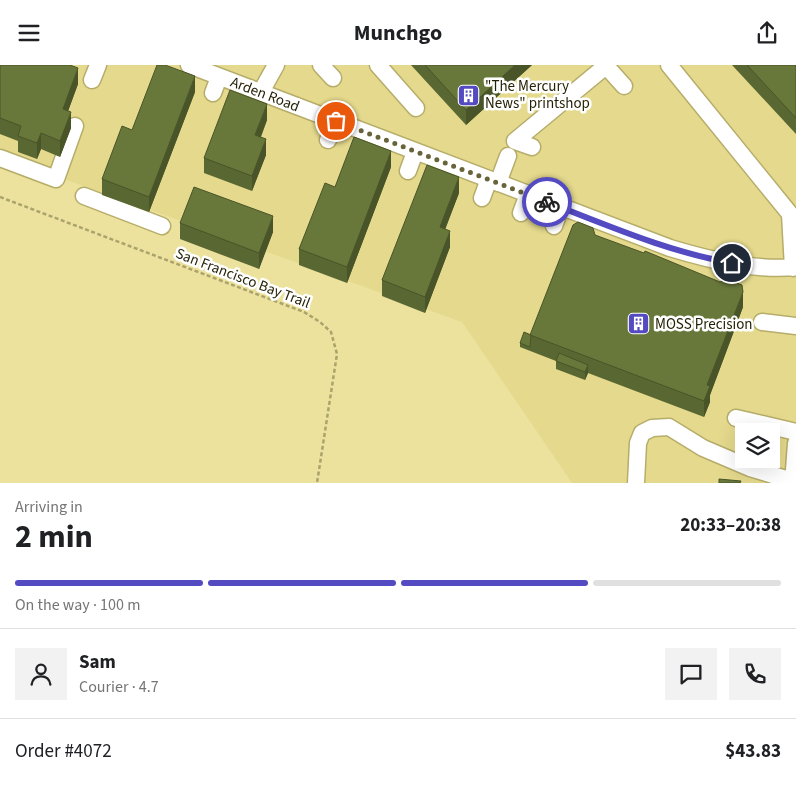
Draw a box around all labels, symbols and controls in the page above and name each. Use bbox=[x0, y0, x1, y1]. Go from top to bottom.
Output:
text: Munchgo bbox=[354, 17, 442, 49]
icon: menu bbox=[15, 19, 43, 47]
icon: share bbox=[753, 19, 781, 47]
street label: Arden Road bbox=[227, 72, 302, 117]
place label: "The Mercury News" printshop bbox=[485, 76, 590, 114]
building icon: "The Mercury News" printshop bbox=[457, 83, 481, 107]
pin bbox=[315, 100, 357, 142]
icon: bag bbox=[322, 107, 350, 135]
courier bbox=[522, 177, 572, 227]
icon: bike bbox=[533, 188, 561, 216]
pin bbox=[711, 242, 753, 284]
street label: San Francisco Bay Trail bbox=[172, 243, 313, 314]
icon: home bbox=[718, 249, 746, 277]
building icon: MOSS Precision bbox=[627, 312, 651, 336]
place label: MOSS Precision bbox=[655, 314, 753, 335]
map controls bbox=[735, 423, 780, 468]
button: layers bbox=[735, 423, 780, 468]
text: Arriving in bbox=[15, 496, 83, 518]
text: 20:33–20:38 bbox=[680, 512, 781, 539]
text: 2 min bbox=[15, 514, 93, 560]
text: On the way · 100 m bbox=[15, 594, 140, 616]
button: person bbox=[15, 648, 67, 700]
button: chat bbox=[665, 648, 717, 700]
button: phone bbox=[729, 648, 781, 700]
text: Sam bbox=[79, 649, 116, 676]
text: Courier · 4.7 bbox=[79, 676, 159, 698]
text: Order #4072 bbox=[15, 738, 112, 765]
text: $43.83 bbox=[725, 738, 781, 765]

